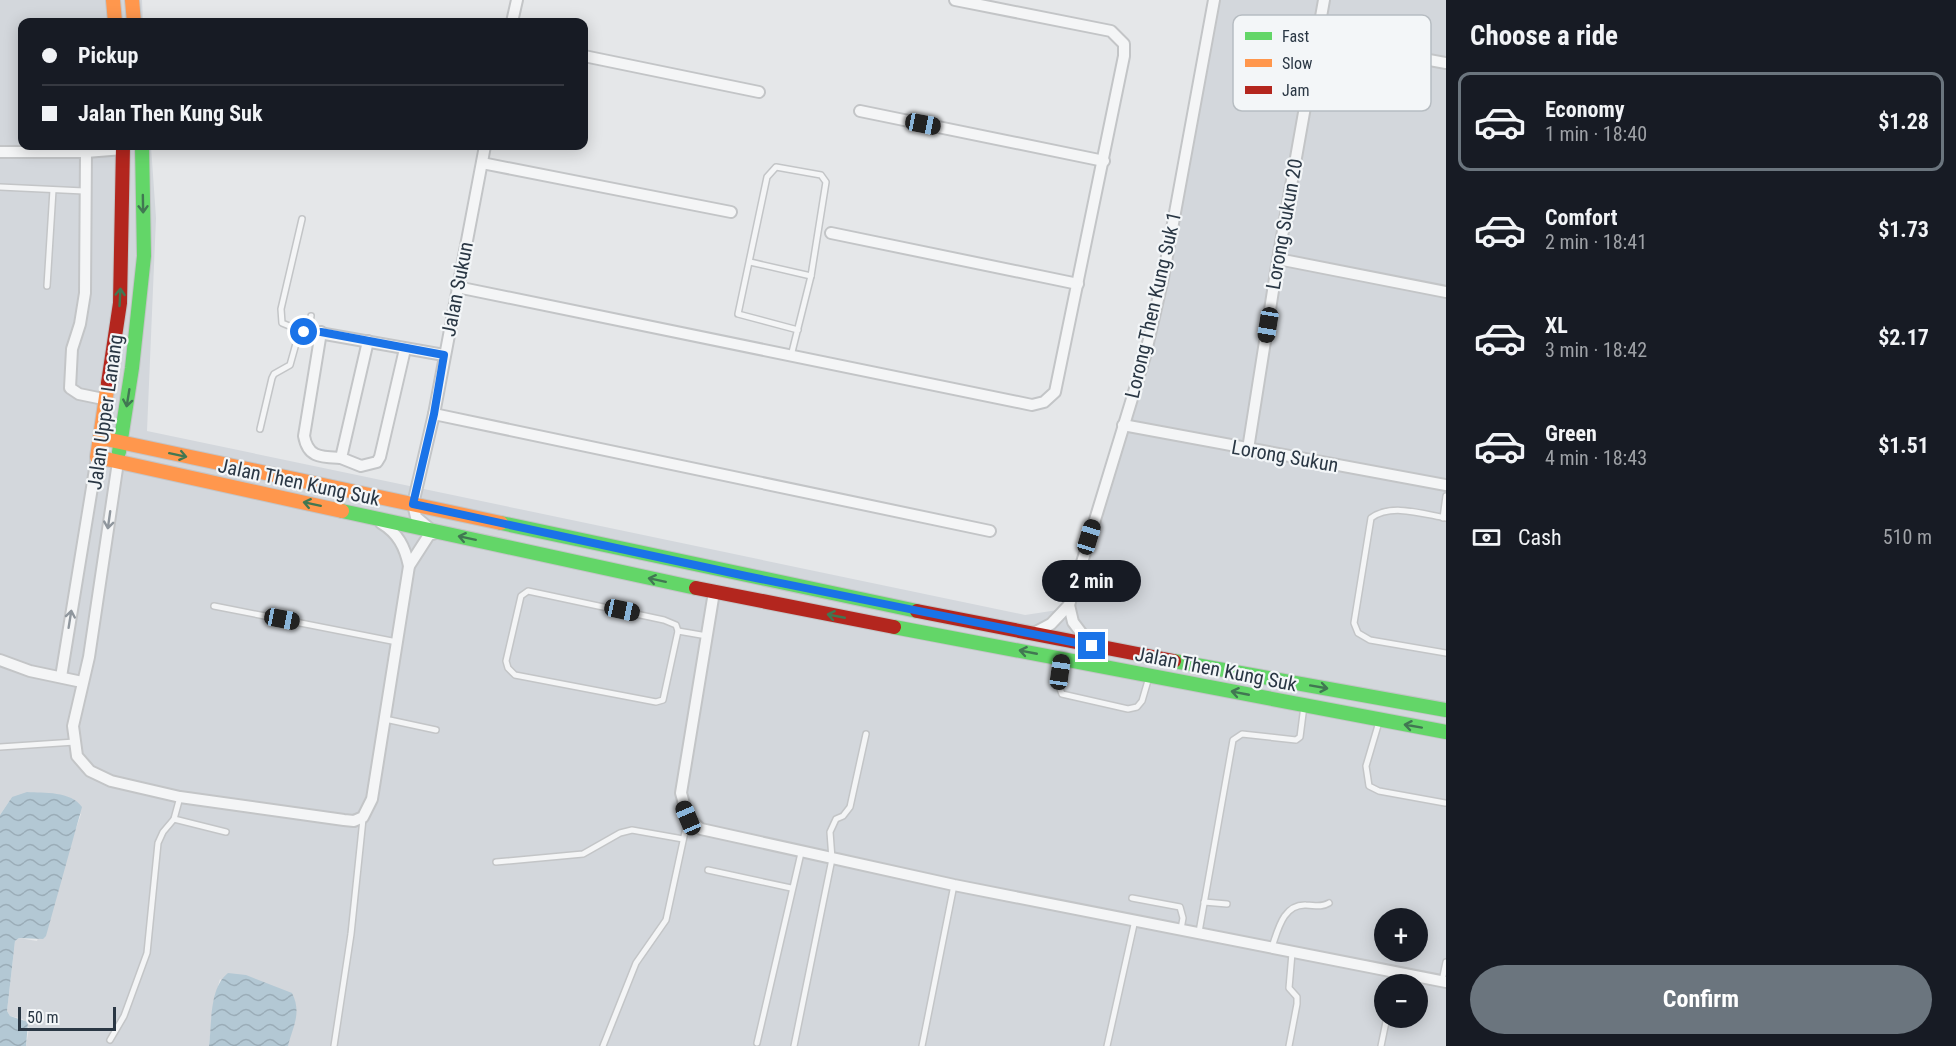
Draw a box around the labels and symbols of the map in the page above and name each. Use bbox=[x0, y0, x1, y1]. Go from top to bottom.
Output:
legend bbox=[1233, 15, 1431, 111]
text: Fast bbox=[1282, 27, 1309, 46]
text: Slow bbox=[1282, 54, 1312, 73]
text: Jam bbox=[1282, 81, 1309, 100]
car bbox=[904, 112, 942, 136]
street label: Lorong Sukun 20 bbox=[1261, 157, 1307, 291]
one-way arrow bbox=[137, 193, 149, 213]
street label: Lorong Then Kung Suk 1 bbox=[1120, 209, 1186, 401]
street label: Jalan Sukun bbox=[436, 240, 478, 338]
one-way arrow bbox=[115, 288, 126, 308]
car bbox=[1256, 306, 1280, 344]
route start bbox=[290, 318, 317, 345]
street label: Jalan Upper Lanang bbox=[82, 333, 128, 491]
one-way arrow bbox=[122, 388, 133, 407]
street label: Lorong Sukun bbox=[1230, 435, 1340, 477]
one-way arrow bbox=[168, 450, 187, 461]
street label: Jalan Then Kung Suk bbox=[216, 453, 382, 511]
one-way arrow bbox=[303, 498, 322, 509]
one-way arrow bbox=[104, 509, 115, 529]
car bbox=[1075, 517, 1103, 557]
one-way arrow bbox=[457, 532, 477, 543]
callout: 2 min bbox=[1042, 559, 1142, 601]
one-way arrow bbox=[648, 573, 667, 585]
car bbox=[603, 597, 641, 623]
car bbox=[263, 607, 301, 631]
one-way arrow bbox=[65, 610, 76, 630]
one-way arrow bbox=[827, 610, 846, 621]
route end bbox=[1078, 632, 1105, 659]
street label: Jalan Then Kung Suk bbox=[1133, 642, 1299, 696]
one-way arrow bbox=[1018, 646, 1038, 657]
car bbox=[1049, 653, 1071, 691]
one-way arrow bbox=[1309, 682, 1328, 693]
one-way arrow bbox=[1230, 687, 1250, 698]
one-way arrow bbox=[1403, 720, 1423, 731]
car bbox=[673, 798, 703, 838]
scale bar bbox=[18, 1004, 116, 1032]

